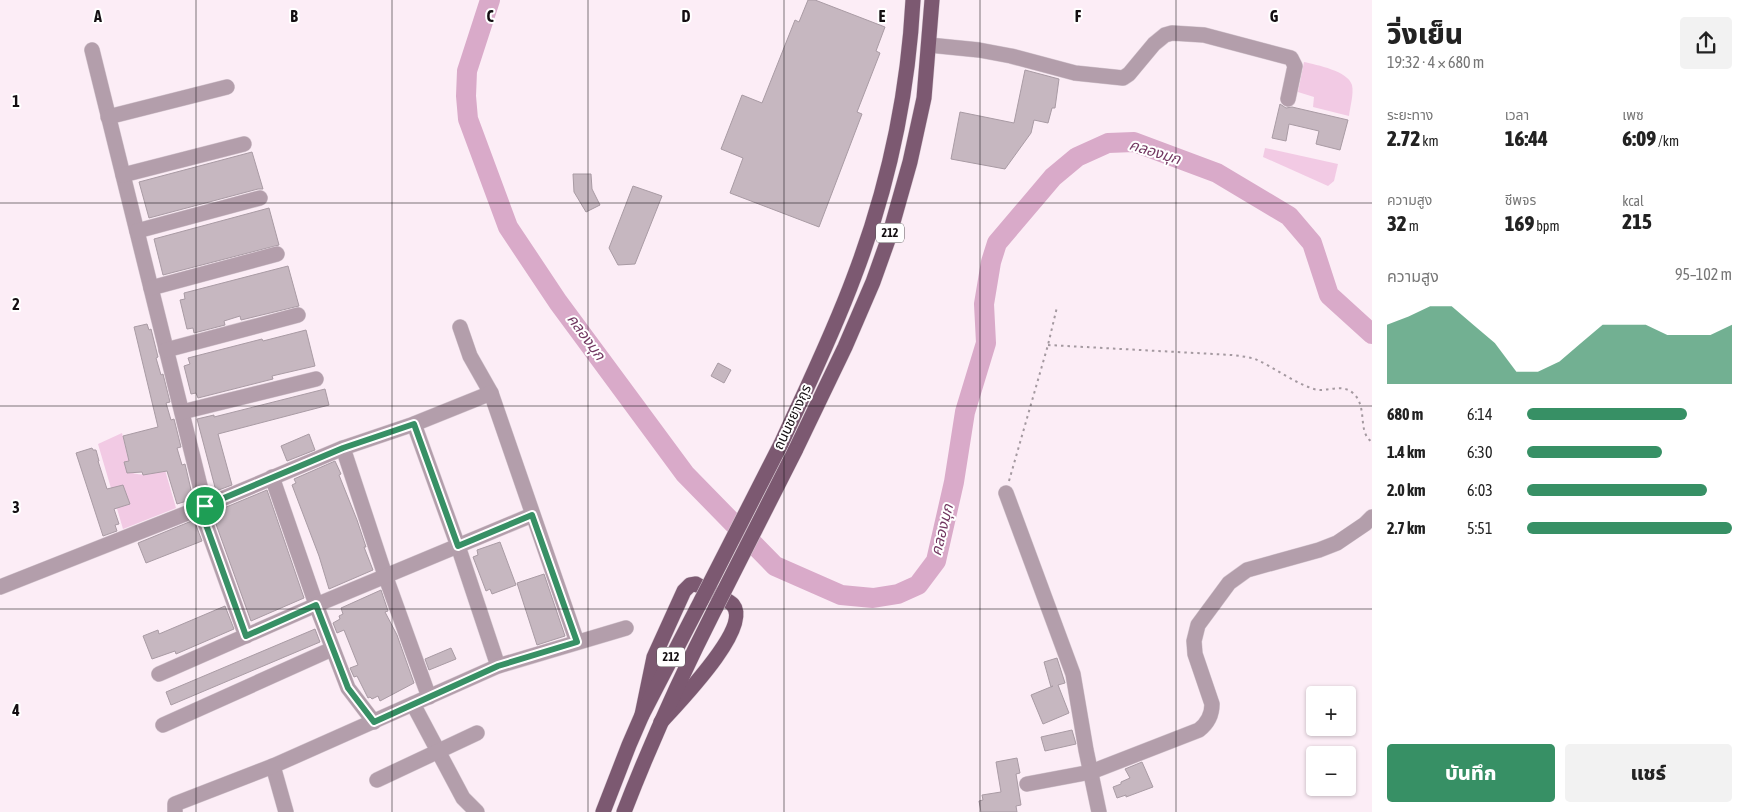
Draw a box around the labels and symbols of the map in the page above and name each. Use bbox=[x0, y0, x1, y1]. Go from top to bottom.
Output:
text: A bbox=[93, 7, 102, 25]
text: B bbox=[290, 7, 298, 25]
text: C bbox=[486, 7, 494, 25]
text: D bbox=[682, 7, 691, 25]
text: E bbox=[879, 7, 886, 25]
text: F bbox=[1075, 7, 1082, 25]
text: G bbox=[1270, 7, 1279, 25]
text: 1 bbox=[12, 92, 20, 110]
water label: คลองมุก bbox=[1127, 136, 1184, 169]
road number: 212 bbox=[876, 224, 904, 242]
text: 2 bbox=[12, 295, 20, 313]
water label: คลองมุก bbox=[563, 310, 609, 364]
street label: ถนนชยางกูร bbox=[770, 382, 815, 453]
pin bbox=[184, 485, 226, 527]
text: 3 bbox=[12, 498, 20, 516]
water label: คลองมุก bbox=[927, 501, 957, 558]
road number: 212 bbox=[657, 648, 685, 666]
text: 4 bbox=[11, 701, 20, 719]

